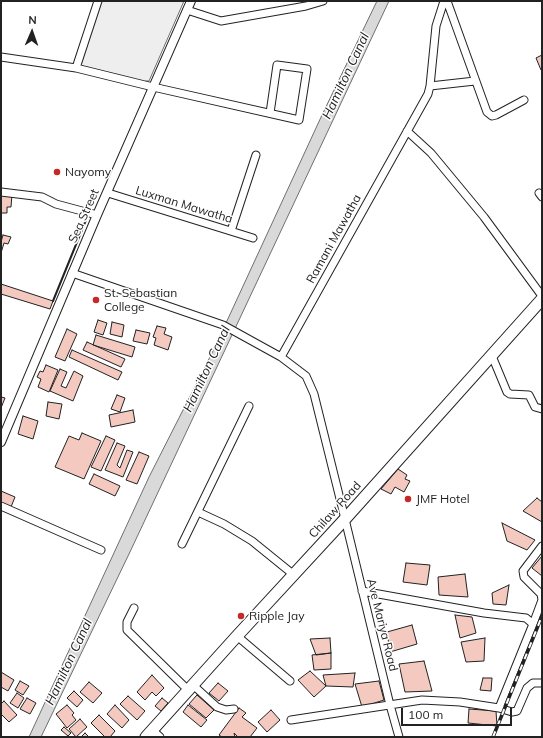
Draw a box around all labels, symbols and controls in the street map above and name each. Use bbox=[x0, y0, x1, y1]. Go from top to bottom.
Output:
north arrow bbox=[12, 12, 52, 52]
text: N bbox=[28, 13, 37, 27]
water label: Hamilton Canal bbox=[319, 30, 373, 122]
place label: Nayomy bbox=[65, 165, 111, 179]
marker: Nayomy bbox=[52, 167, 62, 177]
street label: Luxman Mawatha bbox=[134, 183, 234, 227]
street label: Sea Street bbox=[66, 187, 102, 245]
street label: Ramani Mawatha bbox=[304, 192, 364, 286]
place label: St. Sebastian College bbox=[104, 286, 177, 314]
marker: St. Sebastian College bbox=[91, 295, 101, 305]
water label: Hamilton Canal bbox=[180, 323, 234, 415]
street label: Chilaw Road bbox=[306, 479, 364, 541]
place label: JMF Hotel bbox=[416, 492, 470, 506]
marker: JMF Hotel bbox=[403, 494, 413, 504]
street label: Ave Mariya Road bbox=[364, 577, 400, 673]
place label: Ripple Jay bbox=[249, 609, 305, 623]
marker: Ripple Jay bbox=[236, 611, 246, 621]
water label: Hamilton Canal bbox=[42, 616, 96, 708]
scale bar bbox=[403, 700, 514, 726]
text: 100 m bbox=[408, 707, 443, 722]

